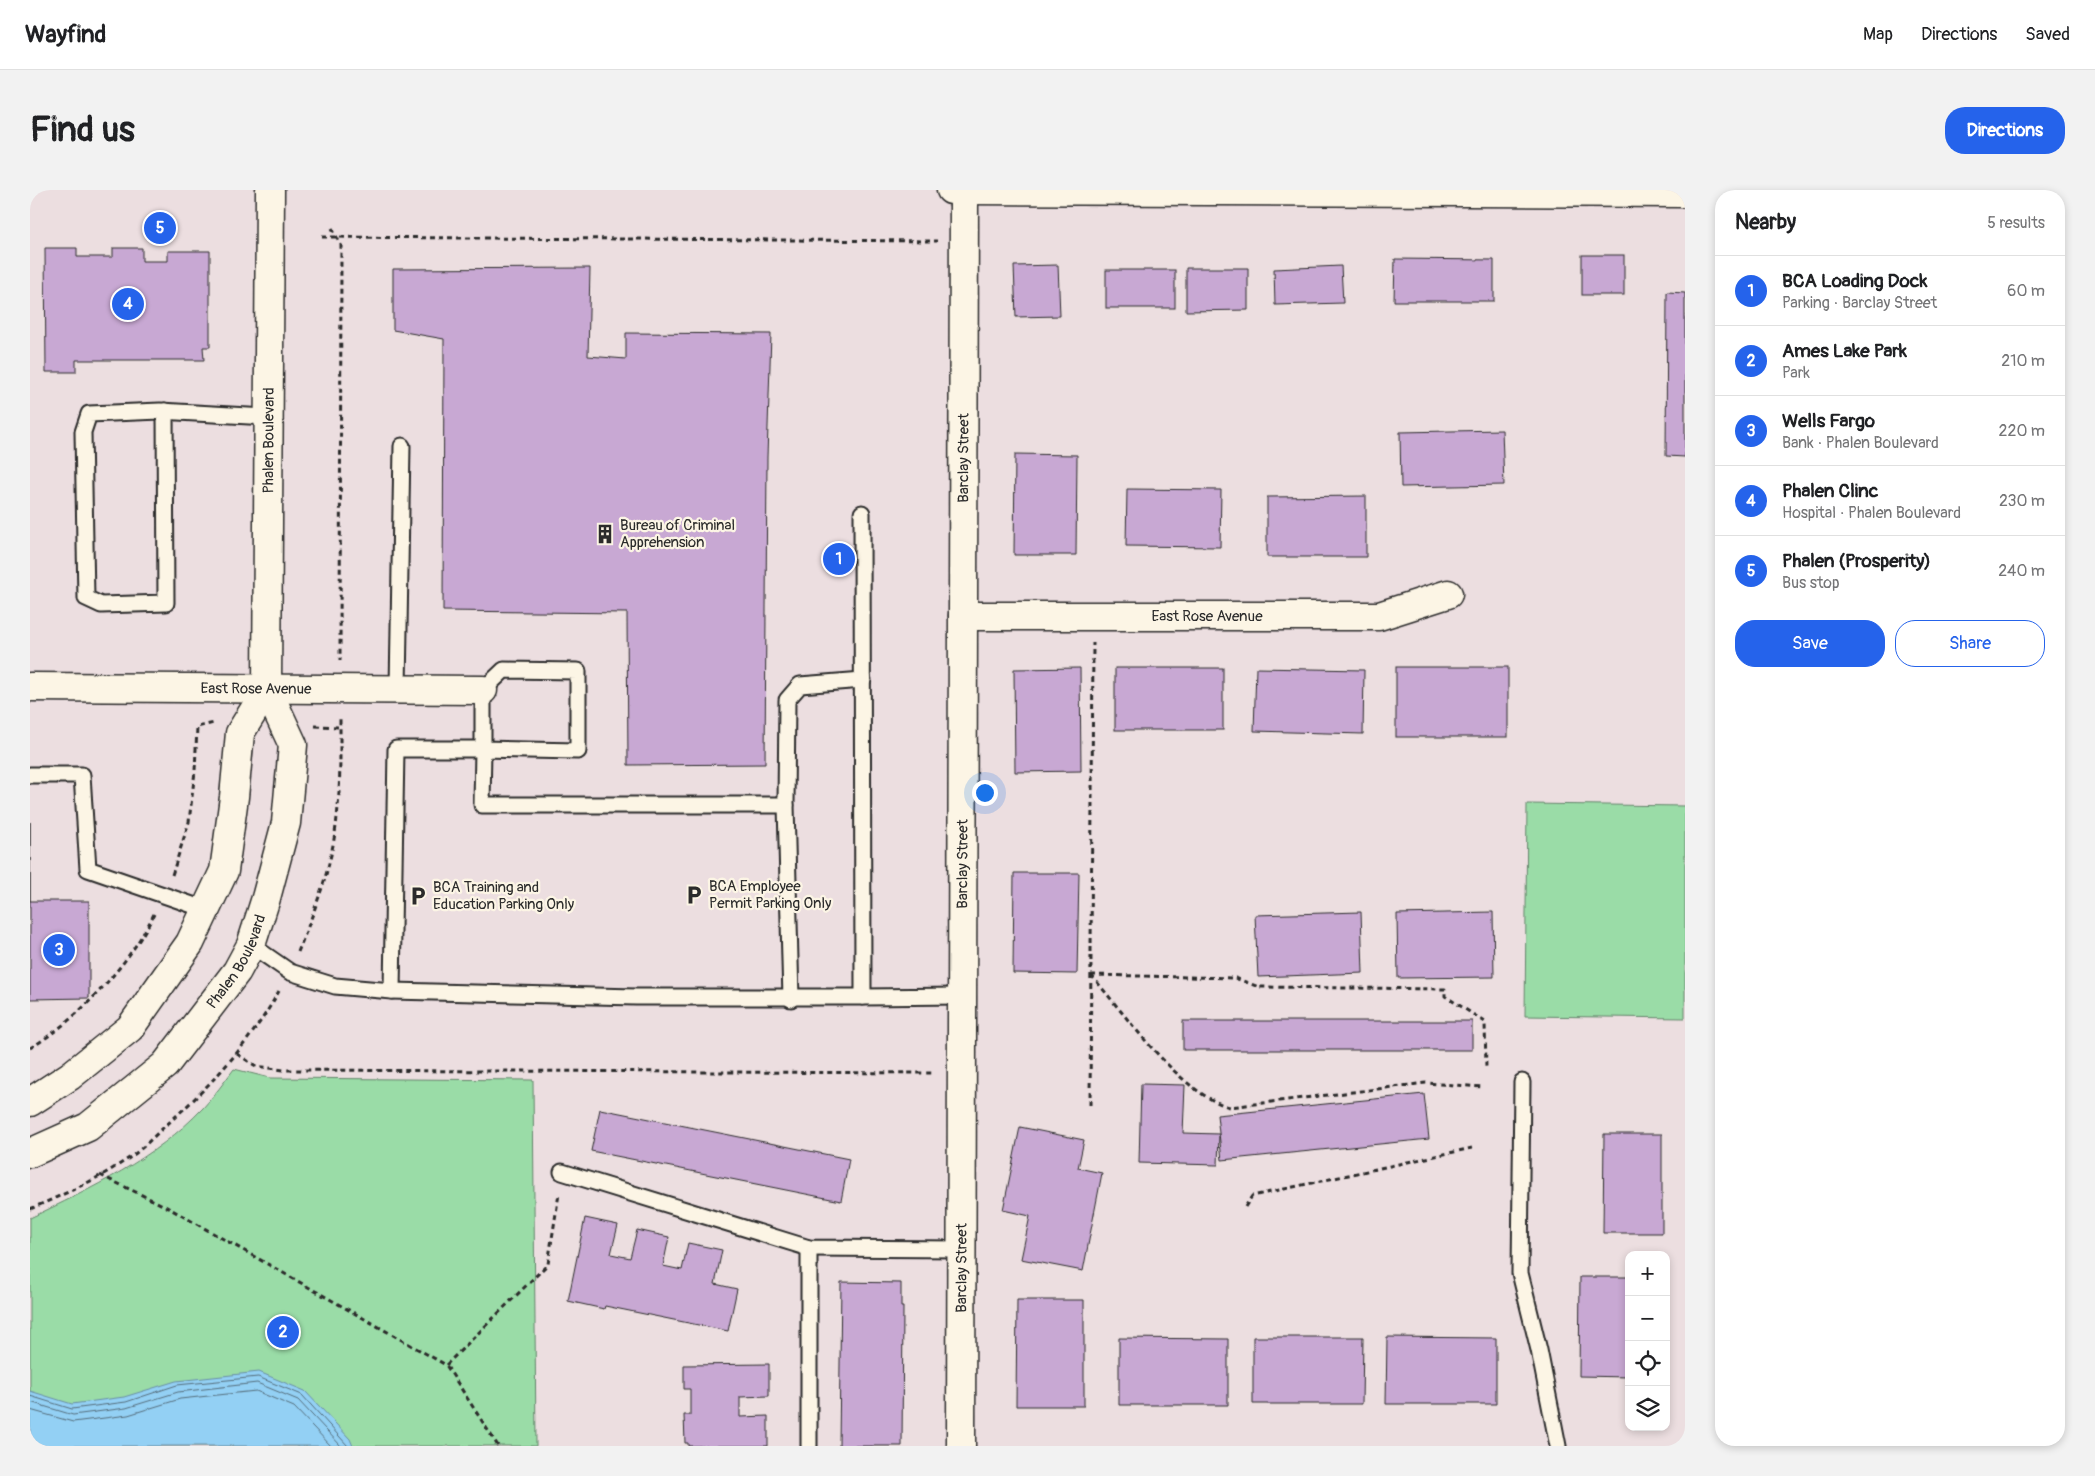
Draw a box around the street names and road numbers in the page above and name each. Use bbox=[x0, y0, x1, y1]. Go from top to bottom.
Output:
street label: Phalen Boulevard bbox=[259, 387, 279, 493]
street label: Barclay Street bbox=[954, 412, 973, 503]
street label: East Rose Avenue bbox=[1151, 607, 1263, 626]
street label: East Rose Avenue bbox=[200, 679, 312, 699]
street label: Barclay Street bbox=[953, 818, 972, 909]
street label: Phalen Boulevard bbox=[203, 912, 270, 1013]
street label: Barclay Street bbox=[952, 1222, 972, 1313]

